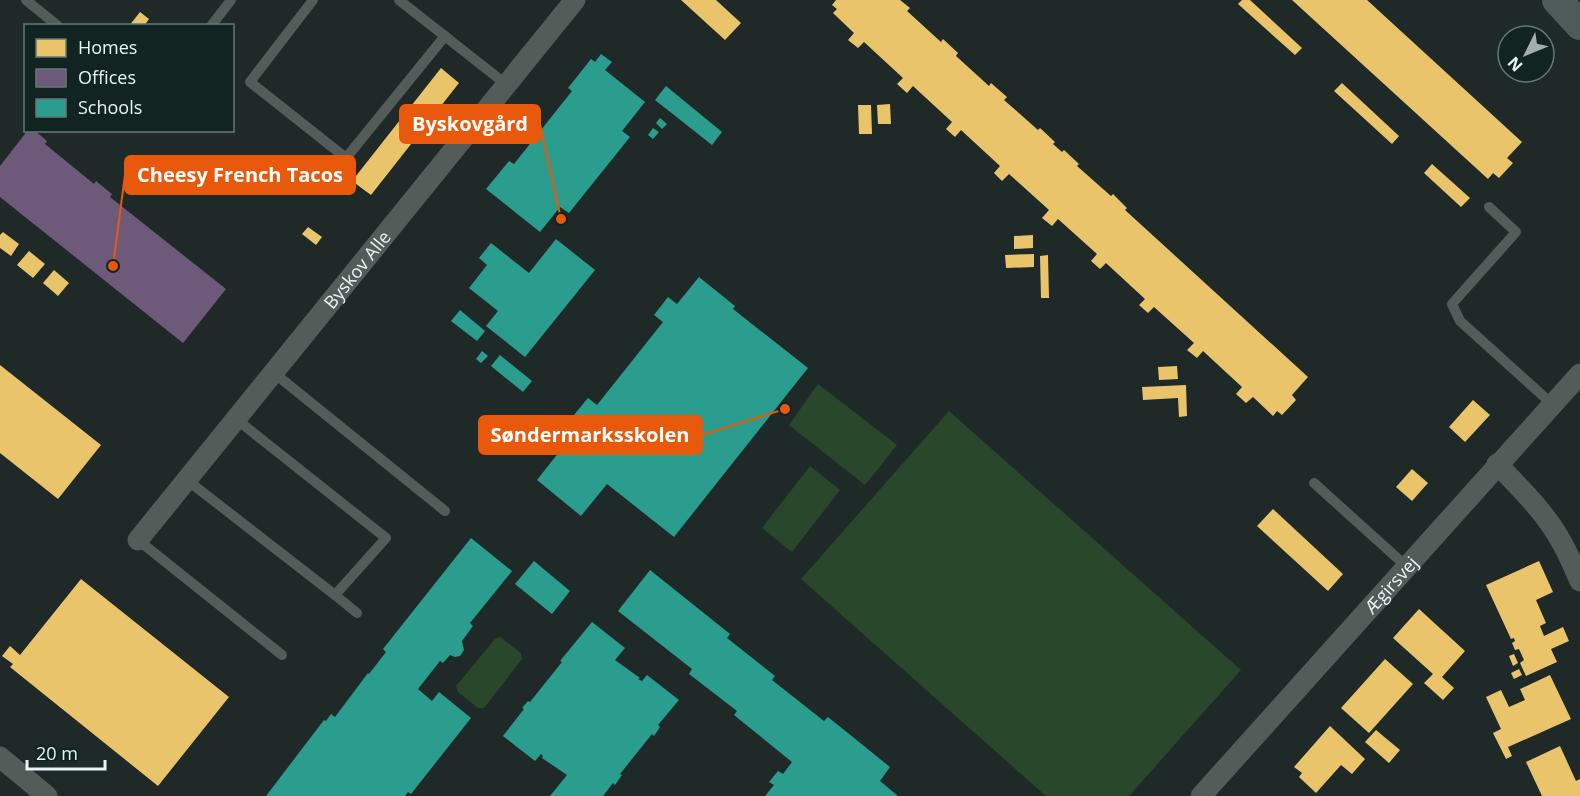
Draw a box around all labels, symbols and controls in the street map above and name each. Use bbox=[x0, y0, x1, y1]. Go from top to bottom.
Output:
legend bbox=[24, 24, 234, 132]
north arrow bbox=[1496, 24, 1556, 84]
text: Homes bbox=[78, 35, 137, 59]
text: N bbox=[1503, 52, 1528, 76]
text: Offices bbox=[78, 65, 136, 89]
text: Schools bbox=[78, 95, 142, 119]
callout: Byskovgård bbox=[400, 105, 540, 143]
text: Byskovgård bbox=[412, 110, 528, 137]
callout: Cheesy French Tacos bbox=[125, 156, 355, 194]
text: Cheesy French Tacos bbox=[137, 161, 343, 188]
street label: Byskov Alle bbox=[318, 225, 396, 314]
callout: Søndermarksskolen bbox=[479, 416, 702, 454]
text: Søndermarksskolen bbox=[490, 421, 690, 448]
street label: Ægirsvej bbox=[1358, 551, 1423, 619]
scale bar bbox=[27, 733, 105, 771]
text: 20 m bbox=[36, 741, 78, 765]

